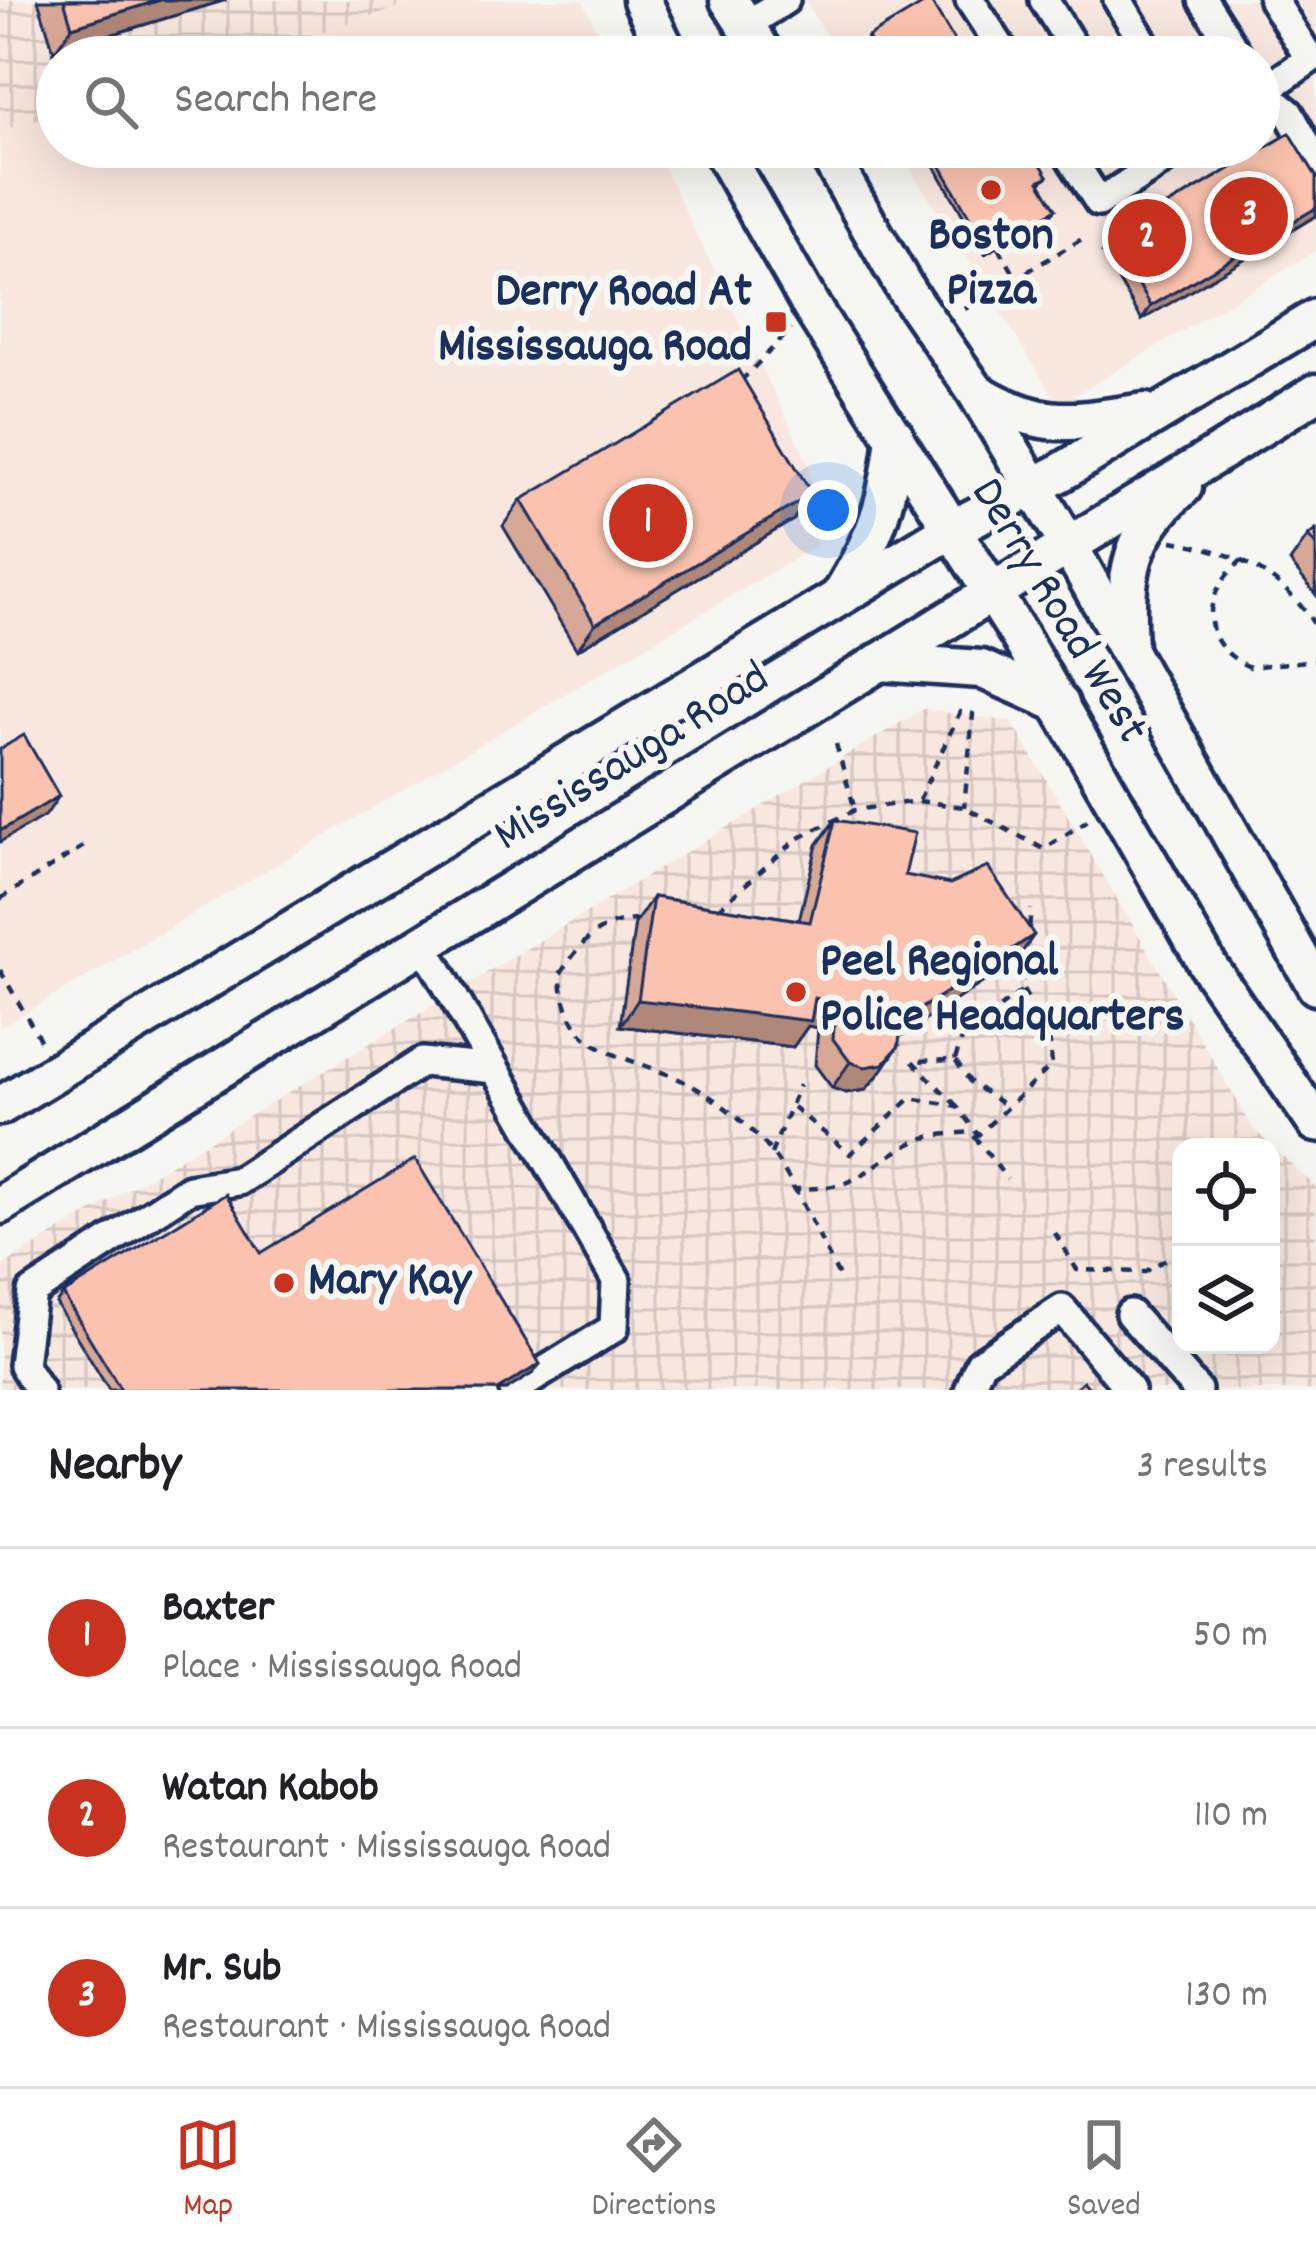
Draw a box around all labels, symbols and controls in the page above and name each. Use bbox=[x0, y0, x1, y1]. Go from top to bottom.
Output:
search box bbox=[36, 36, 1280, 168]
icon: search bbox=[78, 69, 144, 135]
text: Search here bbox=[174, 70, 377, 134]
pin: 3 bbox=[1210, 171, 1288, 261]
marker: Boston Pizza bbox=[978, 177, 1004, 203]
pin: 2 bbox=[1108, 193, 1186, 283]
place label: Boston Pizza bbox=[928, 204, 1054, 328]
place label: Derry Road At Mississauga Road bbox=[438, 260, 752, 384]
marker: Derry Road At Mississauga Road bbox=[763, 309, 789, 335]
street label: Derry Road West bbox=[950, 466, 1164, 758]
pin: 1 bbox=[609, 478, 687, 568]
your location bbox=[798, 480, 858, 540]
street label: Mississauga Road bbox=[482, 647, 784, 871]
place label: Peel Regional Police Headquarters bbox=[820, 930, 1185, 1054]
marker: Peel Regional Police Headquarters bbox=[783, 979, 809, 1005]
map controls bbox=[1172, 1138, 1280, 1354]
button: locate bbox=[1172, 1138, 1280, 1246]
button: layers bbox=[1172, 1246, 1280, 1354]
place label: Mary Kay bbox=[308, 1249, 473, 1318]
marker: Mary Kay bbox=[271, 1270, 297, 1296]
text: Nearby bbox=[48, 1432, 181, 1504]
text: 3 results bbox=[1137, 1441, 1268, 1496]
text: Baxter bbox=[162, 1578, 274, 1642]
text: 1 bbox=[83, 1610, 91, 1665]
text: 50 m bbox=[1193, 1610, 1268, 1665]
text: Place · Mississauga Road bbox=[162, 1642, 522, 1697]
text: Watan Kabob bbox=[162, 1758, 379, 1822]
text: 2 bbox=[78, 1790, 96, 1845]
text: 110 m bbox=[1194, 1790, 1268, 1845]
text: Restaurant · Mississauga Road bbox=[162, 1822, 611, 1877]
text: Mr. Sub bbox=[162, 1938, 282, 2002]
text: 3 bbox=[78, 1970, 96, 2025]
text: 130 m bbox=[1185, 1970, 1268, 2025]
text: Restaurant · Mississauga Road bbox=[162, 2002, 611, 2057]
tab: Map bbox=[175, 2112, 241, 2231]
tab: Directions bbox=[592, 2112, 717, 2231]
tab: Saved bbox=[1067, 2112, 1141, 2231]

